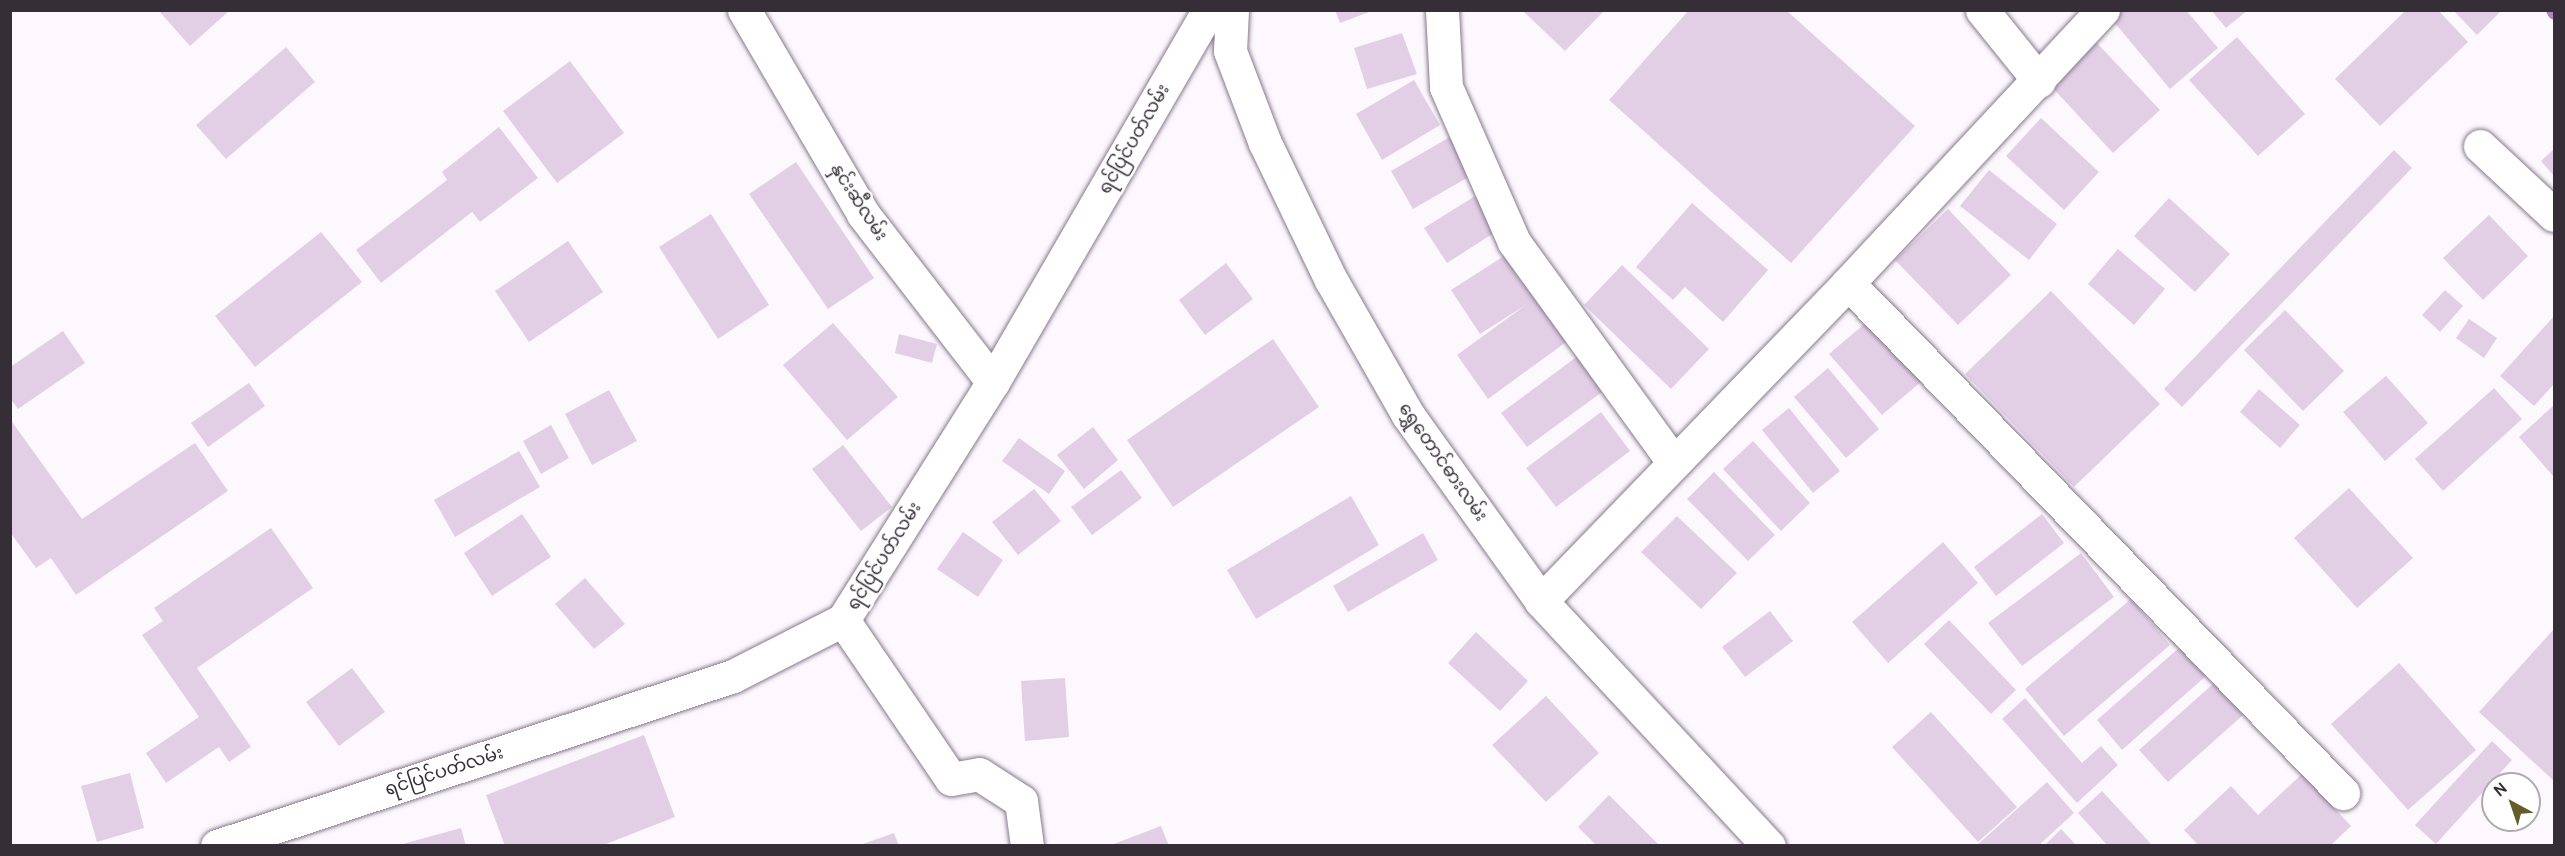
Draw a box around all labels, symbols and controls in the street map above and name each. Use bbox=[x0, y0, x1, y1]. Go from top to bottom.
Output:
street label: ရင်ပြင်ပတ်လမ်း bbox=[1094, 80, 1174, 198]
street label: နှင်းဆီလမ်း bbox=[826, 159, 892, 245]
street label: ရွှေတောင်ဓားလမ်း bbox=[1394, 398, 1492, 526]
street label: ရင်ပြင်ပတ်လမ်း bbox=[842, 498, 926, 614]
street label: ရင်ပြင်ပတ်လမ်း bbox=[382, 742, 506, 800]
north arrow bbox=[2481, 772, 2541, 832]
text: N bbox=[2490, 778, 2511, 800]

